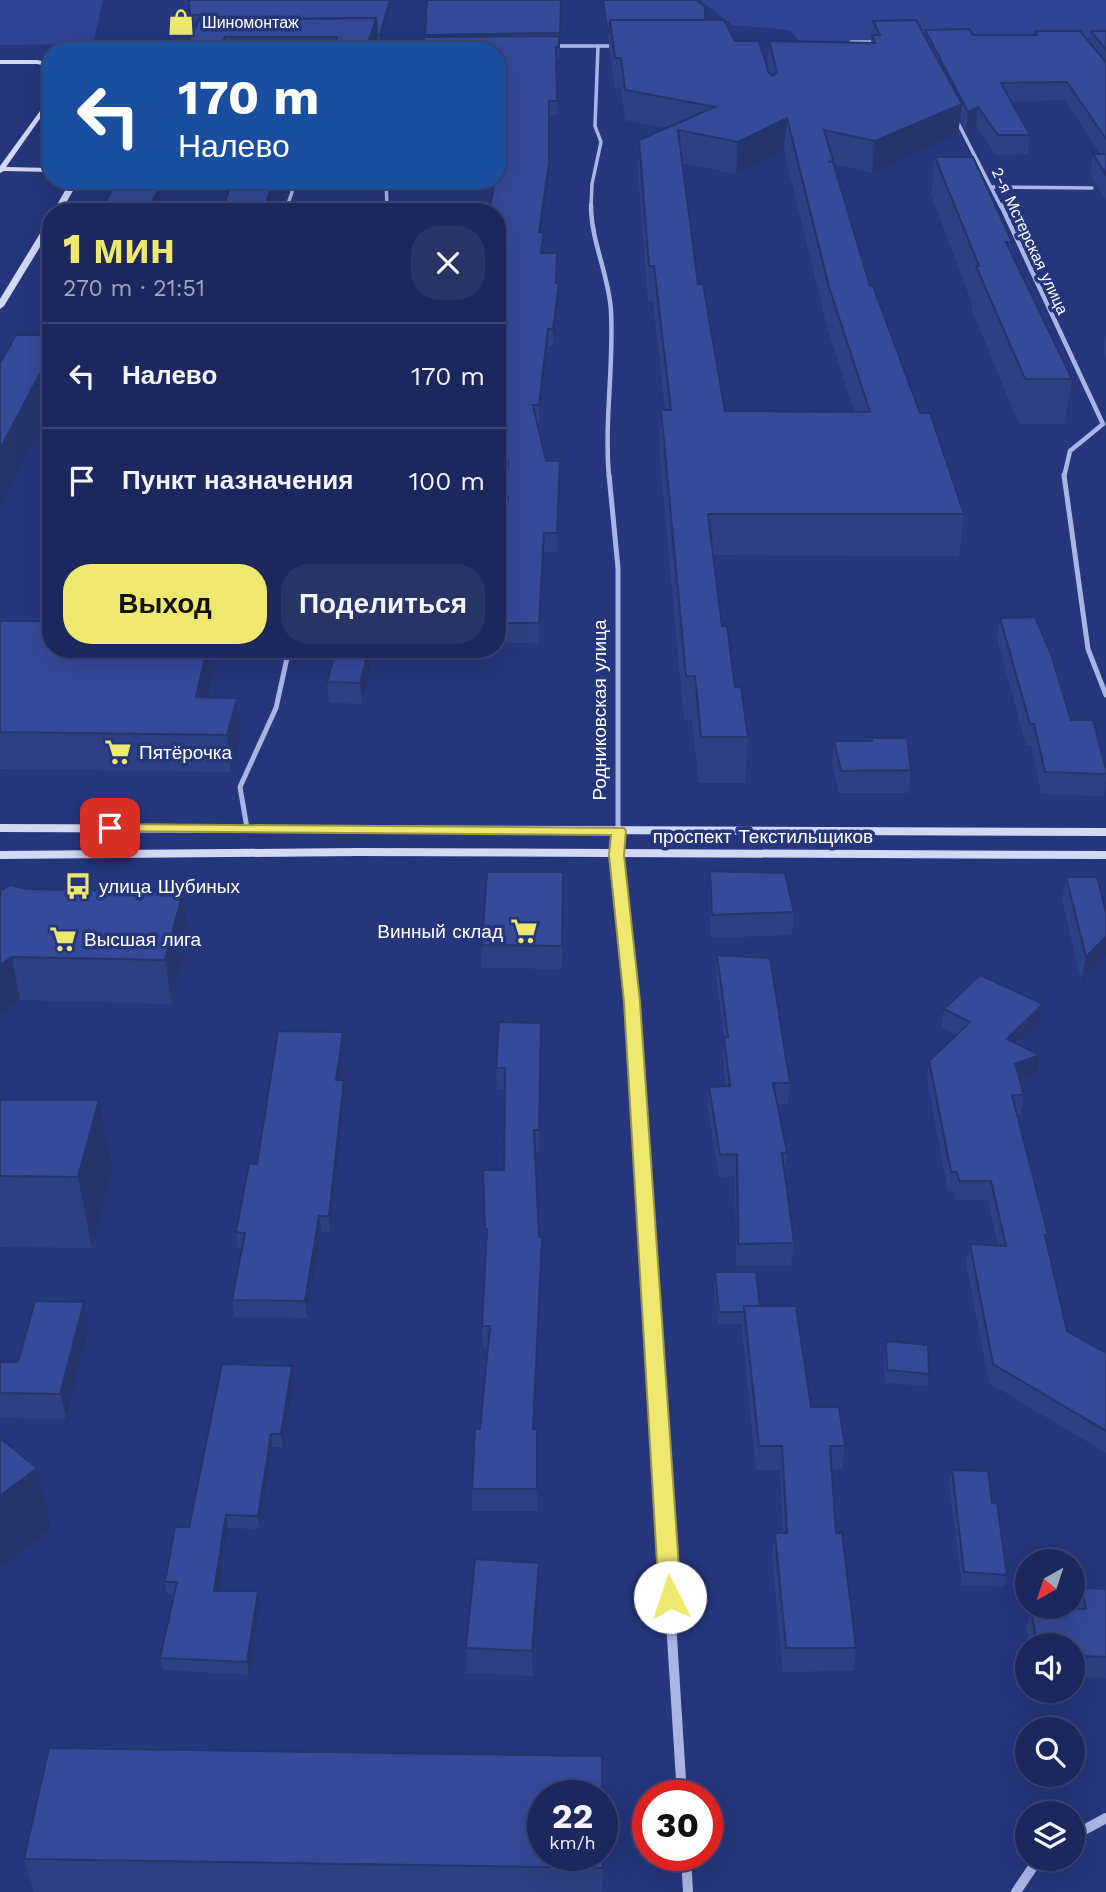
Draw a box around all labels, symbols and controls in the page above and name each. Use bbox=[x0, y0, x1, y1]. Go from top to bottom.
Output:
shop icon: Шиномонтаж bbox=[166, 7, 196, 37]
place label: Шиномонтаж bbox=[202, 13, 299, 32]
text: 170 m bbox=[178, 68, 319, 126]
icon: left bbox=[63, 70, 154, 161]
text: Налево bbox=[178, 127, 290, 165]
street label: 2-я Мстерская улица bbox=[988, 164, 1072, 318]
text: 1 мин bbox=[63, 224, 175, 273]
button: close bbox=[411, 226, 485, 300]
text: 270 m · 21:51 bbox=[63, 275, 205, 302]
icon: left bbox=[63, 357, 101, 395]
text: Налево bbox=[122, 360, 217, 390]
text: 170 m bbox=[411, 361, 485, 391]
icon: arrive bbox=[63, 462, 101, 500]
text: Пункт назначения bbox=[122, 465, 353, 495]
text: 100 m bbox=[409, 466, 485, 496]
button: Выход bbox=[63, 564, 267, 644]
button: Поделиться bbox=[281, 564, 485, 644]
street label: Родниковская улица bbox=[588, 619, 611, 800]
supermarket icon: Пятёрочка bbox=[103, 737, 133, 767]
place label: Пятёрочка bbox=[139, 741, 233, 764]
pin bbox=[80, 798, 140, 858]
icon: arrive bbox=[91, 809, 129, 847]
street label: проспект Текстильщиков bbox=[653, 825, 873, 848]
bus stop icon: улица Шубиных bbox=[63, 871, 93, 901]
place label: улица Шубиных bbox=[99, 875, 240, 898]
supermarket icon: Винный склад bbox=[509, 916, 539, 946]
place label: Винный склад bbox=[377, 920, 503, 943]
supermarket icon: Высшая лига bbox=[48, 924, 78, 954]
place label: Высшая лига bbox=[84, 928, 202, 951]
north arrow bbox=[1015, 1549, 1085, 1619]
map controls bbox=[1015, 1549, 1085, 1871]
position arrow bbox=[633, 1560, 707, 1634]
button: sound bbox=[1015, 1633, 1085, 1703]
button: search bbox=[1015, 1717, 1085, 1787]
speed limit sign: 30 bbox=[632, 1780, 723, 1871]
text: 22 bbox=[552, 1795, 593, 1837]
button: layers bbox=[1015, 1801, 1085, 1871]
text: km/h bbox=[549, 1832, 596, 1853]

